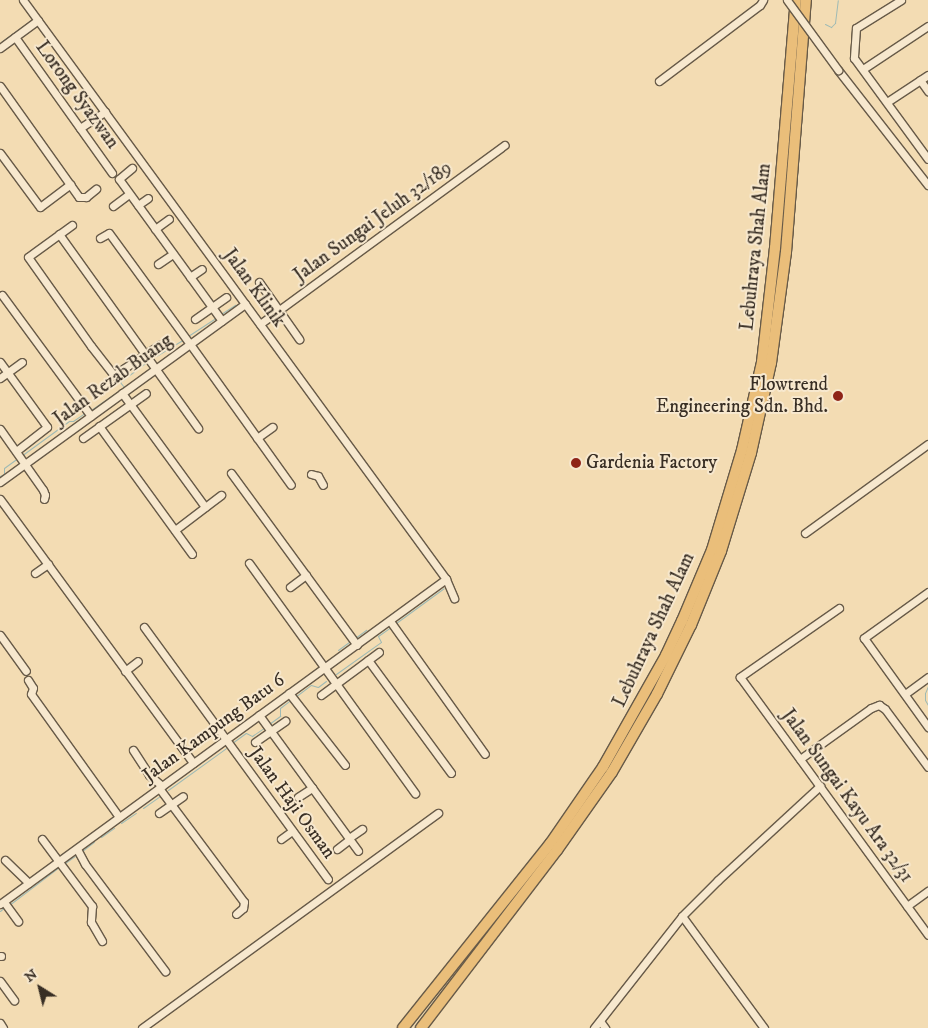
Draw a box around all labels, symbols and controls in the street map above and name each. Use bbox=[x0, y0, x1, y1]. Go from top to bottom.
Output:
street label: Lorong Syazwan bbox=[30, 37, 124, 153]
street label: Jalan Sungai Jeluh 32/189 bbox=[289, 157, 457, 287]
street label: Lebuhraya Shah Alam bbox=[736, 162, 776, 332]
street label: Jalan Klinik bbox=[218, 244, 290, 332]
street label: Jalan Rezab Buang bbox=[49, 329, 177, 431]
place label: Flowtrend Engineering Sdn. Bhd. bbox=[656, 374, 828, 418]
marker: Flowtrend Engineering Sdn. Bhd. bbox=[832, 390, 844, 402]
place label: Gardenia Factory bbox=[586, 452, 717, 474]
marker: Gardenia Factory bbox=[570, 457, 582, 469]
street label: Lebuhraya Shah Alam bbox=[608, 549, 700, 711]
street label: Jalan Kampung Batu 6 bbox=[139, 669, 289, 787]
street label: Jalan Sungai Kayu Ara 32/31 bbox=[776, 705, 918, 887]
street label: Jalan Haji Osman bbox=[244, 743, 340, 863]
north arrow bbox=[15, 963, 65, 1013]
text: N bbox=[21, 965, 41, 987]

